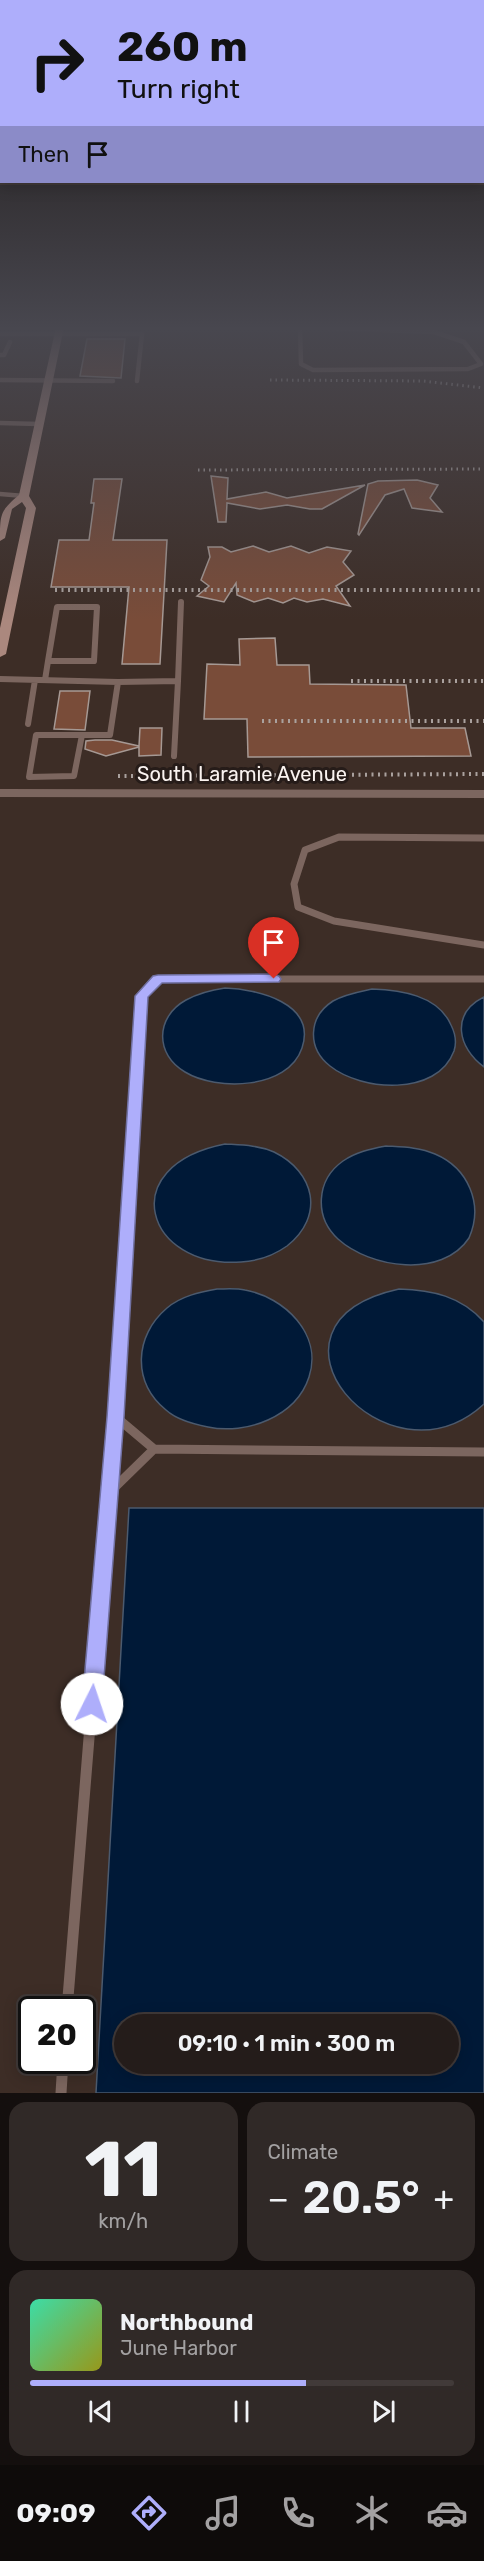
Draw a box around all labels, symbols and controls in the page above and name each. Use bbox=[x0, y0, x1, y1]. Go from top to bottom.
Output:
text: 260 m bbox=[117, 22, 248, 72]
icon: right bbox=[18, 24, 96, 102]
text: Turn right bbox=[117, 73, 240, 105]
icon: arrive bbox=[81, 138, 114, 171]
text: Then bbox=[18, 141, 69, 168]
street label: South Laramie Avenue bbox=[137, 762, 347, 786]
pin bbox=[248, 917, 299, 979]
icon: arrive bbox=[257, 926, 290, 959]
position arrow bbox=[60, 1672, 124, 1736]
speed limit sign: 20 bbox=[18, 1996, 96, 2074]
text: 09:10 · 1 min · 300 m bbox=[178, 2030, 395, 2057]
text: 11 bbox=[84, 2123, 162, 2216]
text: Climate bbox=[268, 2140, 338, 2164]
text: 20.5° bbox=[303, 2171, 420, 2224]
text: − bbox=[268, 2179, 289, 2218]
text: + bbox=[433, 2179, 454, 2218]
text: km/h bbox=[98, 2209, 148, 2233]
text: Northbound bbox=[120, 2309, 253, 2336]
text: June Harbor bbox=[120, 2336, 237, 2360]
icon: previous bbox=[84, 2395, 117, 2428]
icon: pause bbox=[225, 2395, 258, 2428]
icon: next bbox=[367, 2395, 400, 2428]
icon: directions bbox=[128, 2492, 170, 2534]
icon: music bbox=[202, 2492, 244, 2534]
icon: phone bbox=[277, 2492, 319, 2534]
icon: climate bbox=[351, 2492, 393, 2534]
icon: car bbox=[426, 2492, 468, 2534]
text: 09:09 bbox=[16, 2497, 95, 2529]

